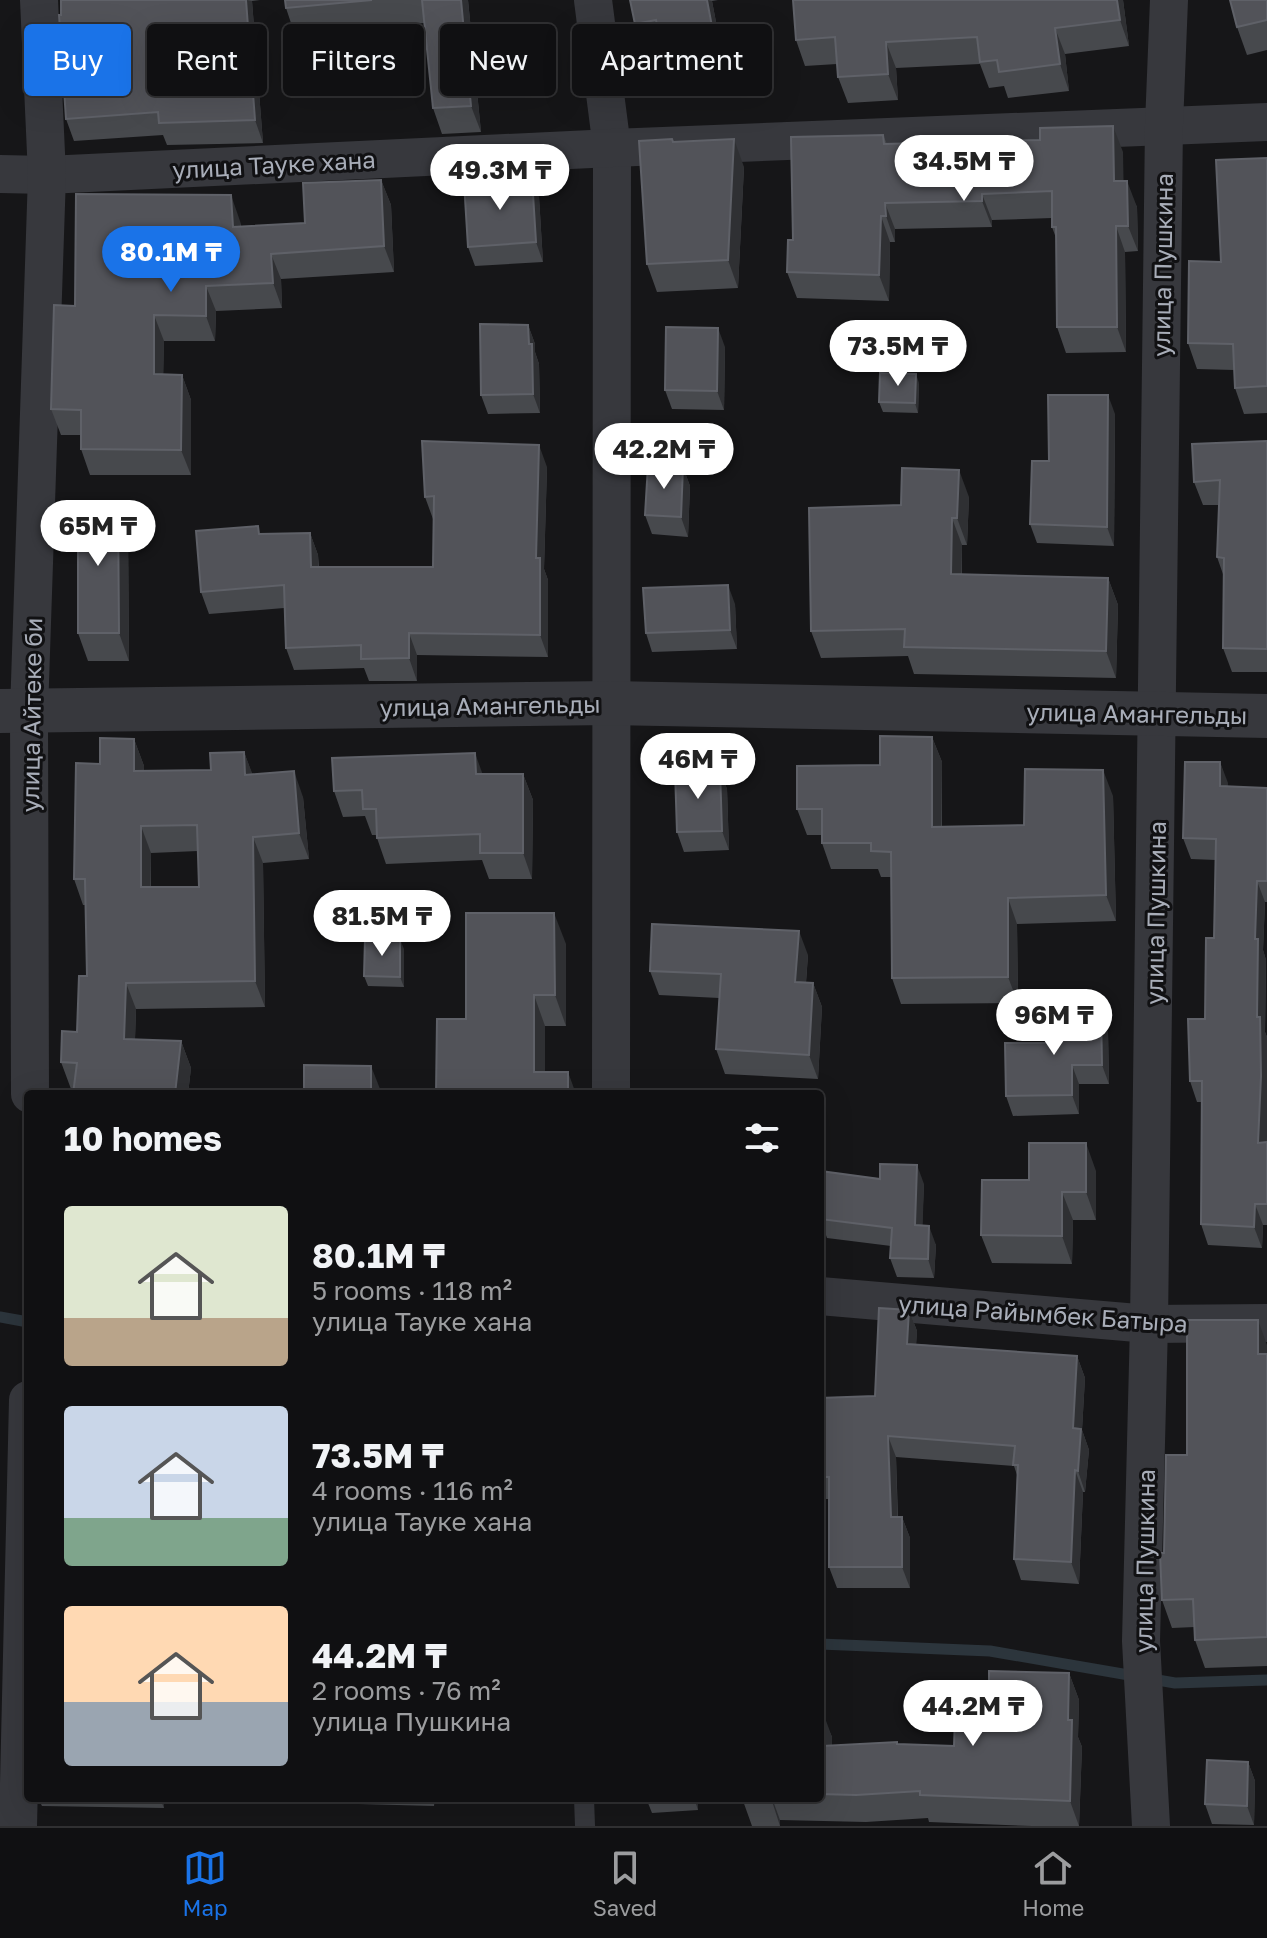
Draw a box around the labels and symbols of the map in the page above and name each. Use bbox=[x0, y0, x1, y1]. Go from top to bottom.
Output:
pin: 34.5M ₸ bbox=[890, 135, 1038, 203]
street label: улица Тауке хана bbox=[172, 144, 376, 184]
pin: 49.3M ₸ bbox=[426, 144, 574, 212]
street label: улица Пушкина bbox=[1146, 173, 1178, 357]
pin: 80.1M ₸ bbox=[97, 226, 245, 294]
pin: 73.5M ₸ bbox=[824, 320, 972, 388]
pin: 42.2M ₸ bbox=[590, 423, 738, 491]
pin: 65M ₸ bbox=[42, 500, 154, 568]
street label: улица Айтеке би bbox=[15, 617, 47, 813]
street label: улица Амангельды bbox=[379, 689, 601, 721]
street label: улица Амангельды bbox=[1026, 697, 1248, 729]
pin: 46M ₸ bbox=[642, 733, 754, 801]
street label: улица Пушкина bbox=[1139, 821, 1171, 1005]
pin: 81.5M ₸ bbox=[308, 890, 456, 958]
pin: 96M ₸ bbox=[998, 989, 1110, 1057]
street label: улица Райымбек Батыра bbox=[897, 1288, 1189, 1338]
street label: улица Пушкина bbox=[1128, 1469, 1160, 1653]
pin: 44.2M ₸ bbox=[899, 1680, 1047, 1748]

